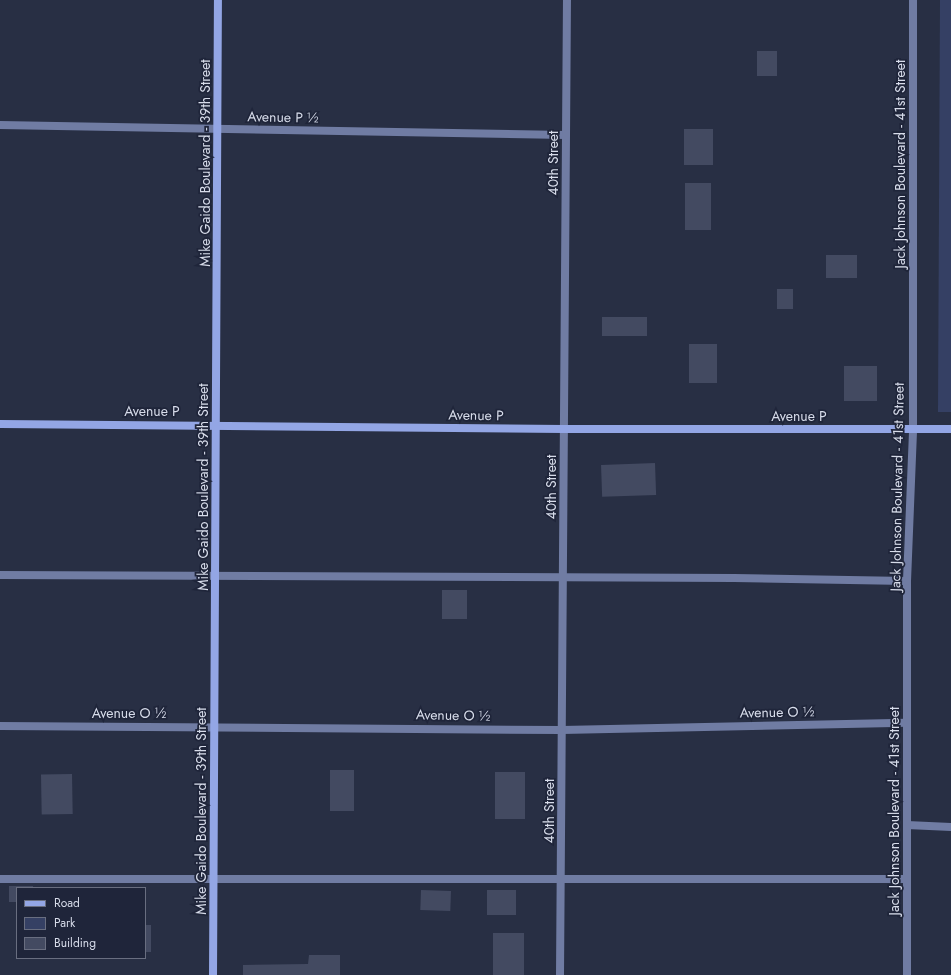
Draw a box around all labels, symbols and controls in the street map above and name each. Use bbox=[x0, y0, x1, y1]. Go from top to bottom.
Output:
street label: Mike Gaido Boulevard - 39th Street bbox=[197, 59, 213, 267]
street label: Jack Johnson Boulevard - 41st Street bbox=[892, 60, 908, 268]
street label: Avenue P ½ bbox=[247, 108, 319, 126]
street label: 40th Street bbox=[545, 131, 561, 195]
street label: Jack Johnson Boulevard - 41st Street bbox=[887, 382, 907, 592]
street label: Mike Gaido Boulevard - 39th Street bbox=[195, 383, 211, 591]
street label: Avenue P bbox=[124, 403, 180, 419]
street label: Avenue P bbox=[448, 406, 504, 424]
street label: Avenue P bbox=[771, 408, 827, 424]
street label: 40th Street bbox=[543, 455, 559, 519]
street label: Avenue O ½ bbox=[740, 703, 814, 721]
street label: Avenue O ½ bbox=[92, 705, 166, 721]
street label: Avenue O ½ bbox=[416, 706, 490, 724]
street label: Mike Gaido Boulevard - 39th Street bbox=[193, 707, 209, 915]
street label: Jack Johnson Boulevard - 41st Street bbox=[886, 707, 902, 915]
street label: 40th Street bbox=[541, 779, 557, 843]
legend bbox=[16, 887, 146, 959]
text: Road bbox=[54, 894, 80, 912]
text: Park bbox=[54, 914, 75, 932]
text: Building bbox=[54, 934, 96, 952]

